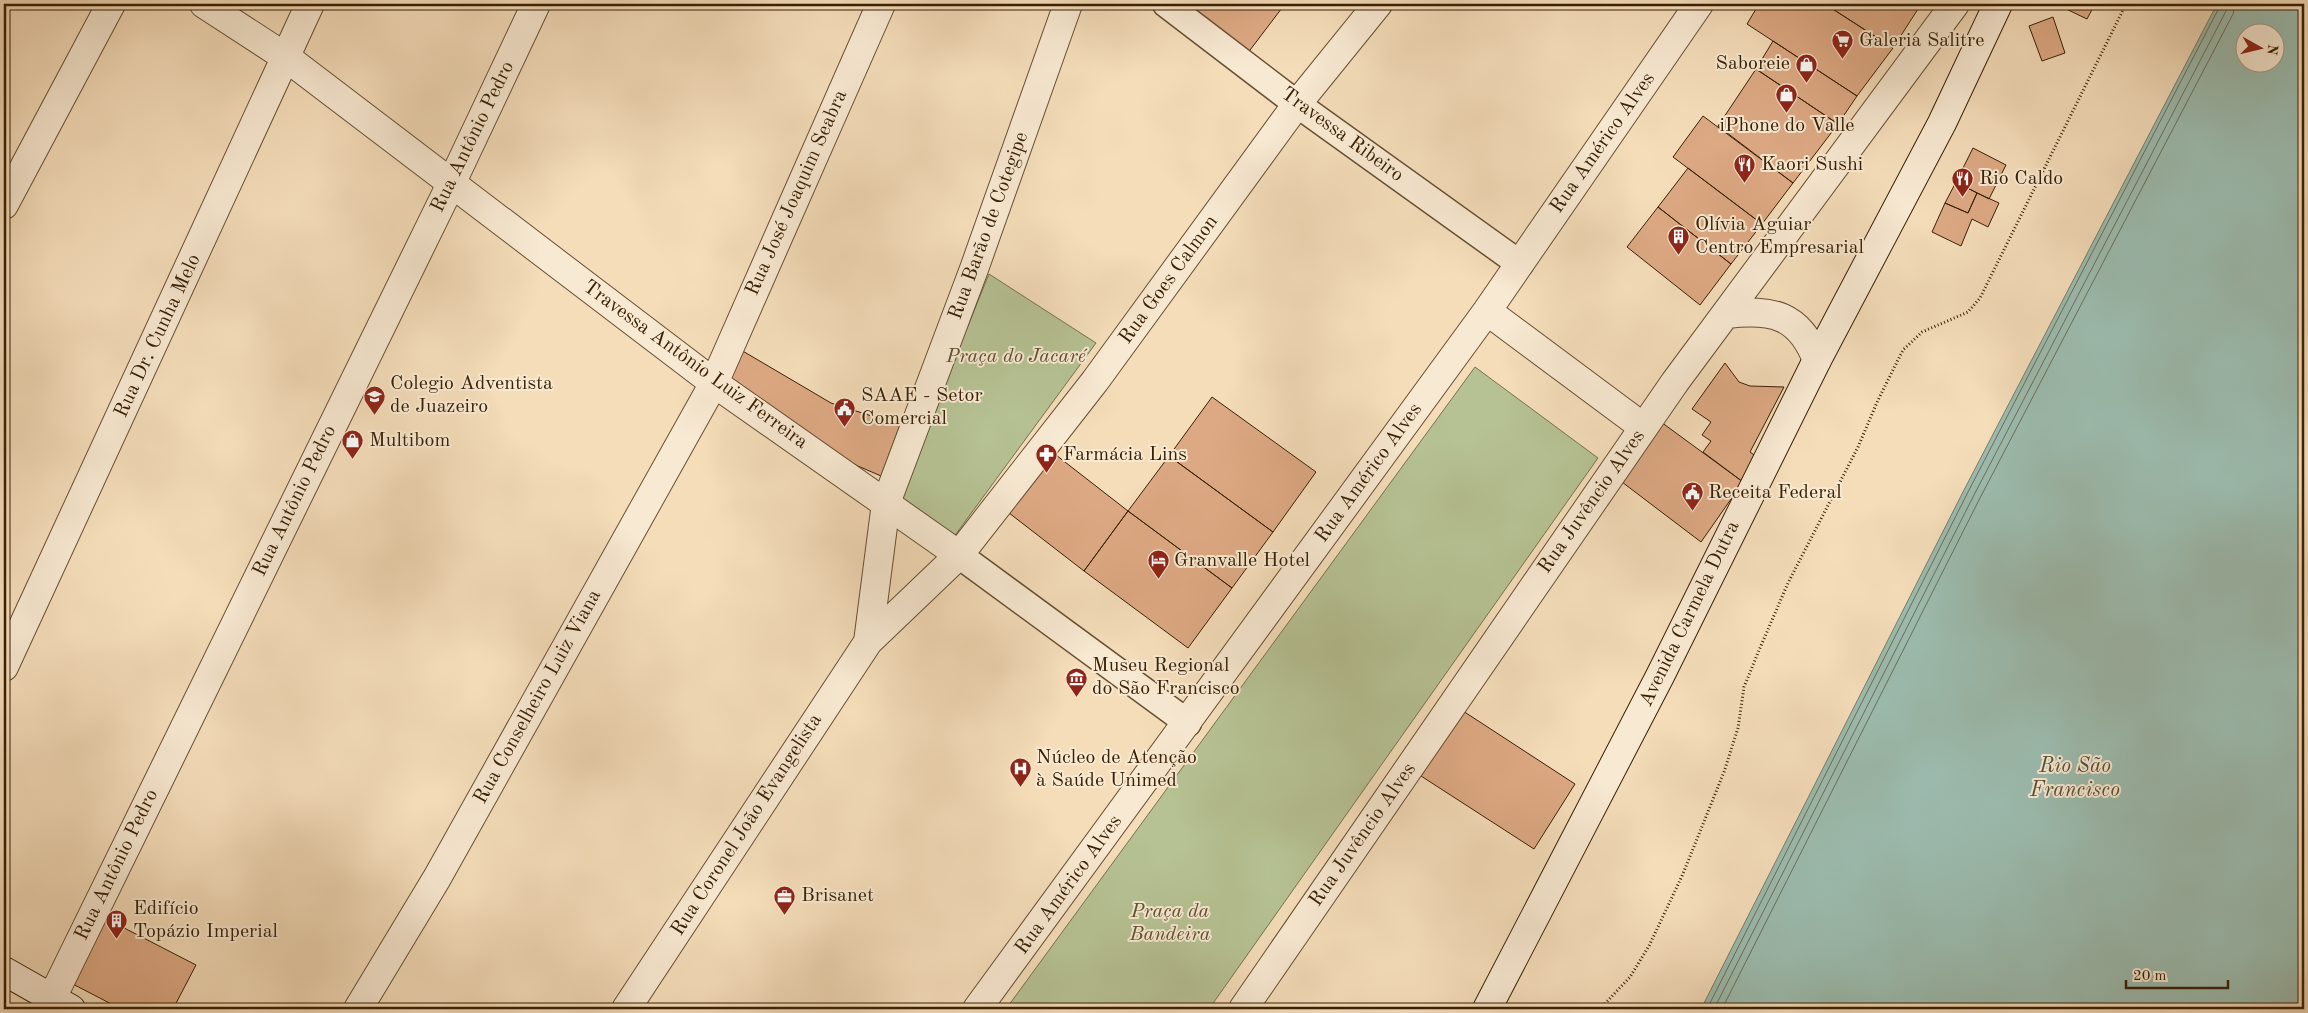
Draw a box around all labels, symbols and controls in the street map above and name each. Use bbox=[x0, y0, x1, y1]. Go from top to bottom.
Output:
north arrow bbox=[2236, 22, 2286, 72]
supermarket icon: Galeria Salitre bbox=[1831, 29, 1855, 60]
place label: Galeria Salitre bbox=[1859, 31, 1984, 51]
text: N bbox=[2264, 43, 2280, 56]
shop icon: Saboreie bbox=[1794, 52, 1818, 83]
place label: Saboreie bbox=[1716, 54, 1790, 74]
street label: Rua Antônio Pedro bbox=[428, 58, 518, 216]
street label: Rua Américo Alves bbox=[1547, 69, 1659, 217]
shop icon: iPhone do Valle bbox=[1775, 82, 1799, 113]
street label: Travessa Ribeiro bbox=[1277, 84, 1407, 186]
street label: Rua José Joaquim Seabra bbox=[743, 87, 851, 299]
place label: iPhone do Valle bbox=[1719, 116, 1855, 136]
street label: Rua Barão de Cotegipe bbox=[946, 129, 1032, 323]
restaurant icon: Kaori Sushi bbox=[1733, 153, 1757, 184]
place label: Kaori Sushi bbox=[1761, 155, 1863, 175]
restaurant icon: Rio Caldo bbox=[1951, 167, 1975, 198]
place label: Rio Caldo bbox=[1979, 169, 2063, 189]
street label: Rua Goes Calmon bbox=[1116, 212, 1222, 348]
place label: Olívia Aguiar Centro Empresarial bbox=[1695, 215, 1864, 258]
building icon: Olívia Aguiar Centro Empresarial bbox=[1667, 224, 1691, 255]
street label: Rua Dr. Cunha Melo bbox=[111, 251, 205, 421]
street label: Travessa Antônio Luiz Ferreira bbox=[579, 277, 811, 453]
park label: Praça do Jacaré bbox=[945, 347, 1088, 367]
place label: Colegio Adventista de Juazeiro bbox=[390, 374, 553, 417]
school or university icon: Colegio Adventista de Juazeiro bbox=[362, 384, 386, 415]
place label: SAAE - Setor Comercial bbox=[861, 386, 983, 429]
public building icon: SAAE - Setor Comercial bbox=[833, 396, 857, 427]
street label: Rua Américo Alves bbox=[1312, 400, 1426, 546]
street label: Rua Antônio Pedro bbox=[250, 422, 340, 580]
street label: Rua Juvêncio Alves bbox=[1535, 427, 1649, 577]
shop icon: Multibom bbox=[341, 429, 365, 460]
place label: Multibom bbox=[369, 431, 450, 451]
pharmacy icon: Farmácia Lins bbox=[1035, 443, 1059, 474]
place label: Farmácia Lins bbox=[1063, 445, 1187, 465]
public building icon: Receita Federal bbox=[1680, 481, 1704, 512]
place label: Receita Federal bbox=[1708, 483, 1842, 503]
street label: Avenida Carmela Dutra bbox=[1636, 518, 1744, 710]
hotel icon: Granvalle Hotel bbox=[1146, 549, 1170, 580]
place label: Granvalle Hotel bbox=[1174, 551, 1310, 571]
street label: Rua Conselheiro Luiz Viana bbox=[471, 586, 605, 807]
place label: Museu Regional do São Francisco bbox=[1092, 656, 1240, 699]
museum icon: Museu Regional do São Francisco bbox=[1064, 666, 1088, 697]
street label: Rua Coronel João Evangelista bbox=[668, 710, 826, 939]
place label: Núcleo de Atenção à Saúde Unimed bbox=[1036, 748, 1197, 791]
water label: Rio São Francisco bbox=[2029, 756, 2120, 801]
hospital icon: Núcleo de Atenção à Saúde Unimed bbox=[1008, 757, 1032, 788]
street label: Rua Juvêncio Alves bbox=[1306, 760, 1420, 910]
street label: Rua Antônio Pedro bbox=[72, 786, 162, 944]
street label: Rua Américo Alves bbox=[1012, 812, 1126, 958]
office icon: Brisanet bbox=[773, 884, 797, 915]
place label: Brisanet bbox=[801, 886, 874, 906]
place label: Edifício Topázio Imperial bbox=[133, 899, 278, 942]
park label: Praça da Bandeira bbox=[1129, 902, 1211, 945]
building icon: Edifício Topázio Imperial bbox=[105, 909, 129, 940]
scale bar bbox=[2126, 958, 2228, 990]
text: 20 m bbox=[2133, 969, 2167, 984]

